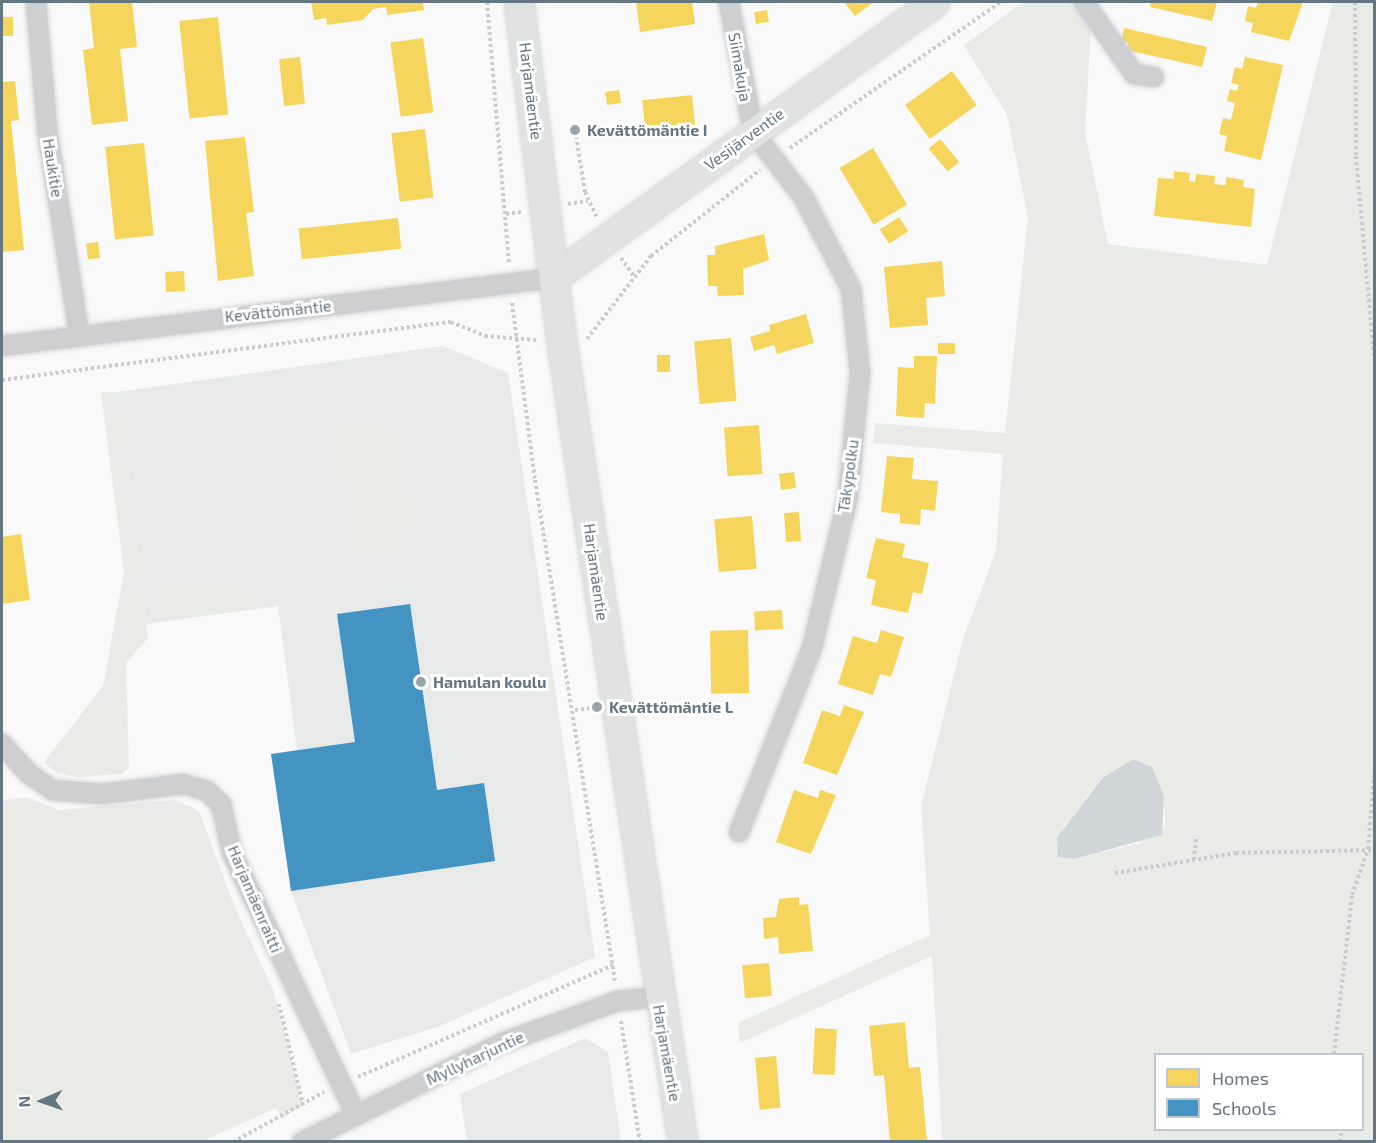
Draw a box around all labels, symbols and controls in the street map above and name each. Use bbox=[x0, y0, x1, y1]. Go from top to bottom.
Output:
street label: Siimakuja bbox=[724, 31, 756, 103]
street label: Harjamäentie bbox=[515, 41, 547, 141]
street label: Vesijärventie bbox=[700, 104, 788, 174]
place label: Kevättömäntie I bbox=[587, 120, 707, 140]
marker: Kevättömäntie I bbox=[568, 123, 582, 137]
street label: Haukitie bbox=[39, 137, 67, 199]
street label: Kevättömäntie bbox=[224, 296, 332, 326]
street label: Täkypolku bbox=[833, 438, 863, 514]
street label: Harjamäentie bbox=[580, 522, 612, 622]
place label: Hamulan koulu bbox=[433, 672, 547, 692]
marker: Hamulan koulu bbox=[414, 675, 428, 689]
place label: Kevättömäntie L bbox=[609, 697, 733, 717]
marker: Kevättömäntie L bbox=[590, 700, 604, 714]
street label: Harjamäenraitti bbox=[224, 842, 286, 956]
street label: Harjamäentie bbox=[649, 1003, 685, 1103]
street label: Myllyharjuntie bbox=[423, 1027, 527, 1089]
legend bbox=[1154, 1053, 1364, 1131]
text: Homes bbox=[1212, 1067, 1269, 1089]
north arrow bbox=[12, 1071, 72, 1131]
text: N bbox=[14, 1096, 33, 1108]
text: Schools bbox=[1212, 1097, 1276, 1119]

